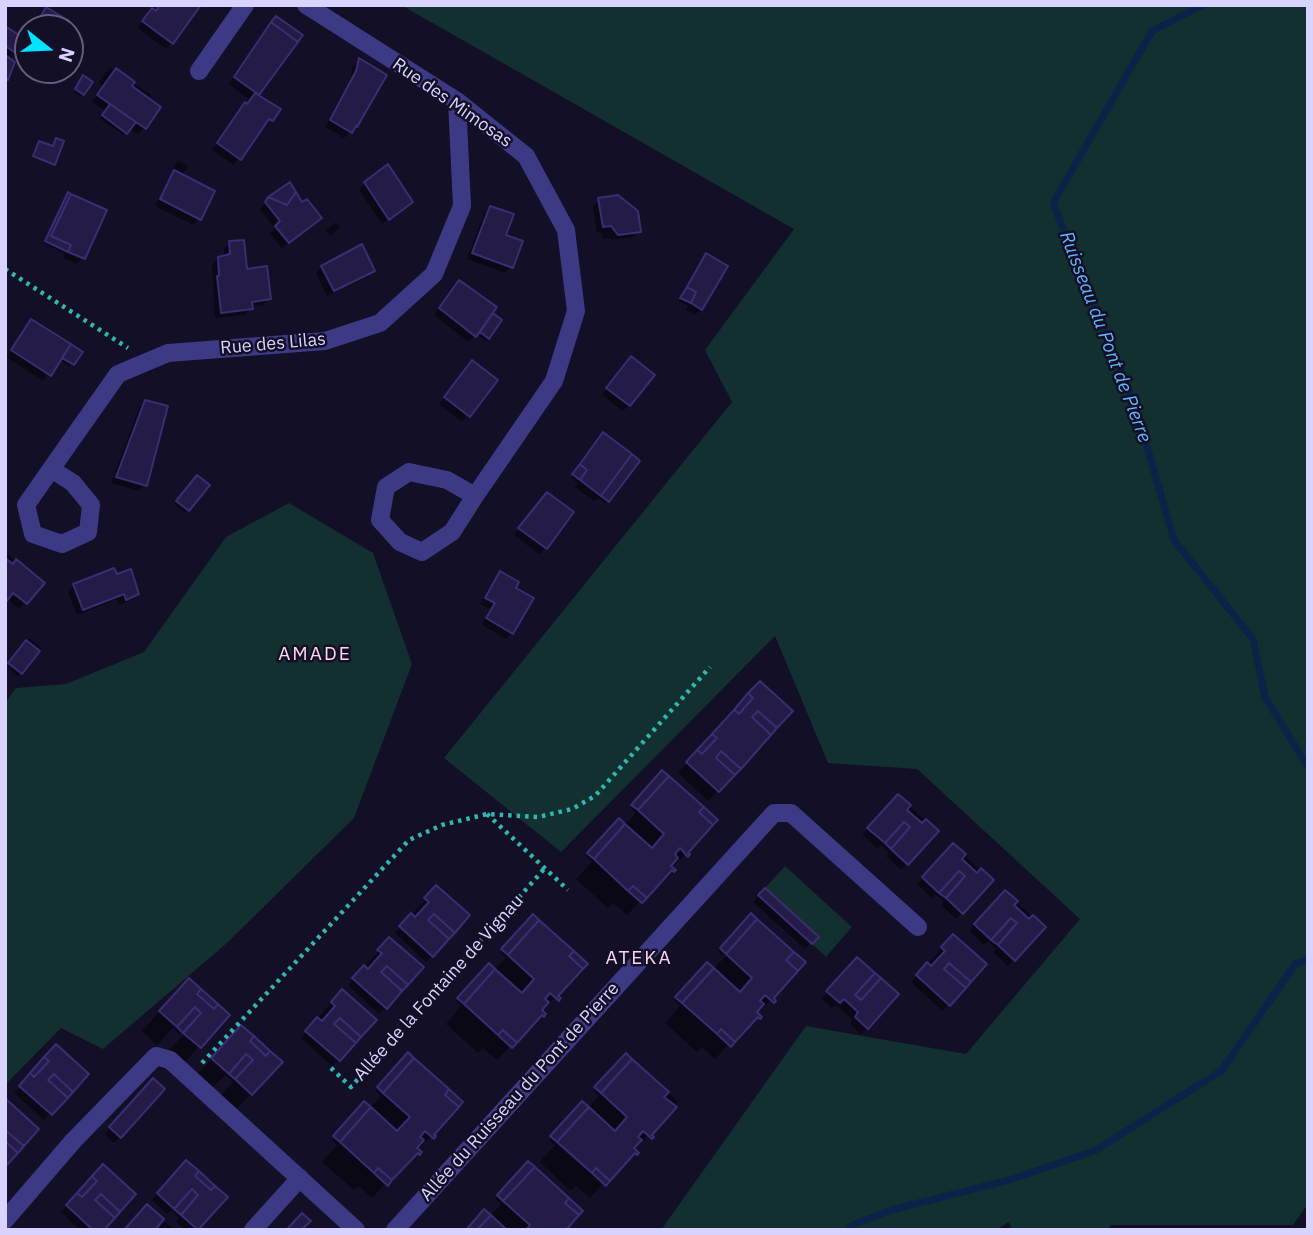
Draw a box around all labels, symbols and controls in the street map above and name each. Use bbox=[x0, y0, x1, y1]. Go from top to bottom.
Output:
north arrow bbox=[14, 14, 84, 84]
text: N bbox=[54, 45, 81, 65]
street label: Rue des Mimosas bbox=[388, 54, 516, 152]
water label: Ruisseau du Pont de Pierre bbox=[1054, 228, 1156, 446]
street label: Rue des Lilas bbox=[219, 329, 327, 359]
district label: AMADE bbox=[279, 644, 351, 666]
street label: Allée de la Fontaine de Vignau bbox=[350, 891, 528, 1085]
district label: ATEKA bbox=[606, 948, 672, 970]
street label: Allée du Ruisseau du Pont de Pierre bbox=[416, 978, 624, 1206]

